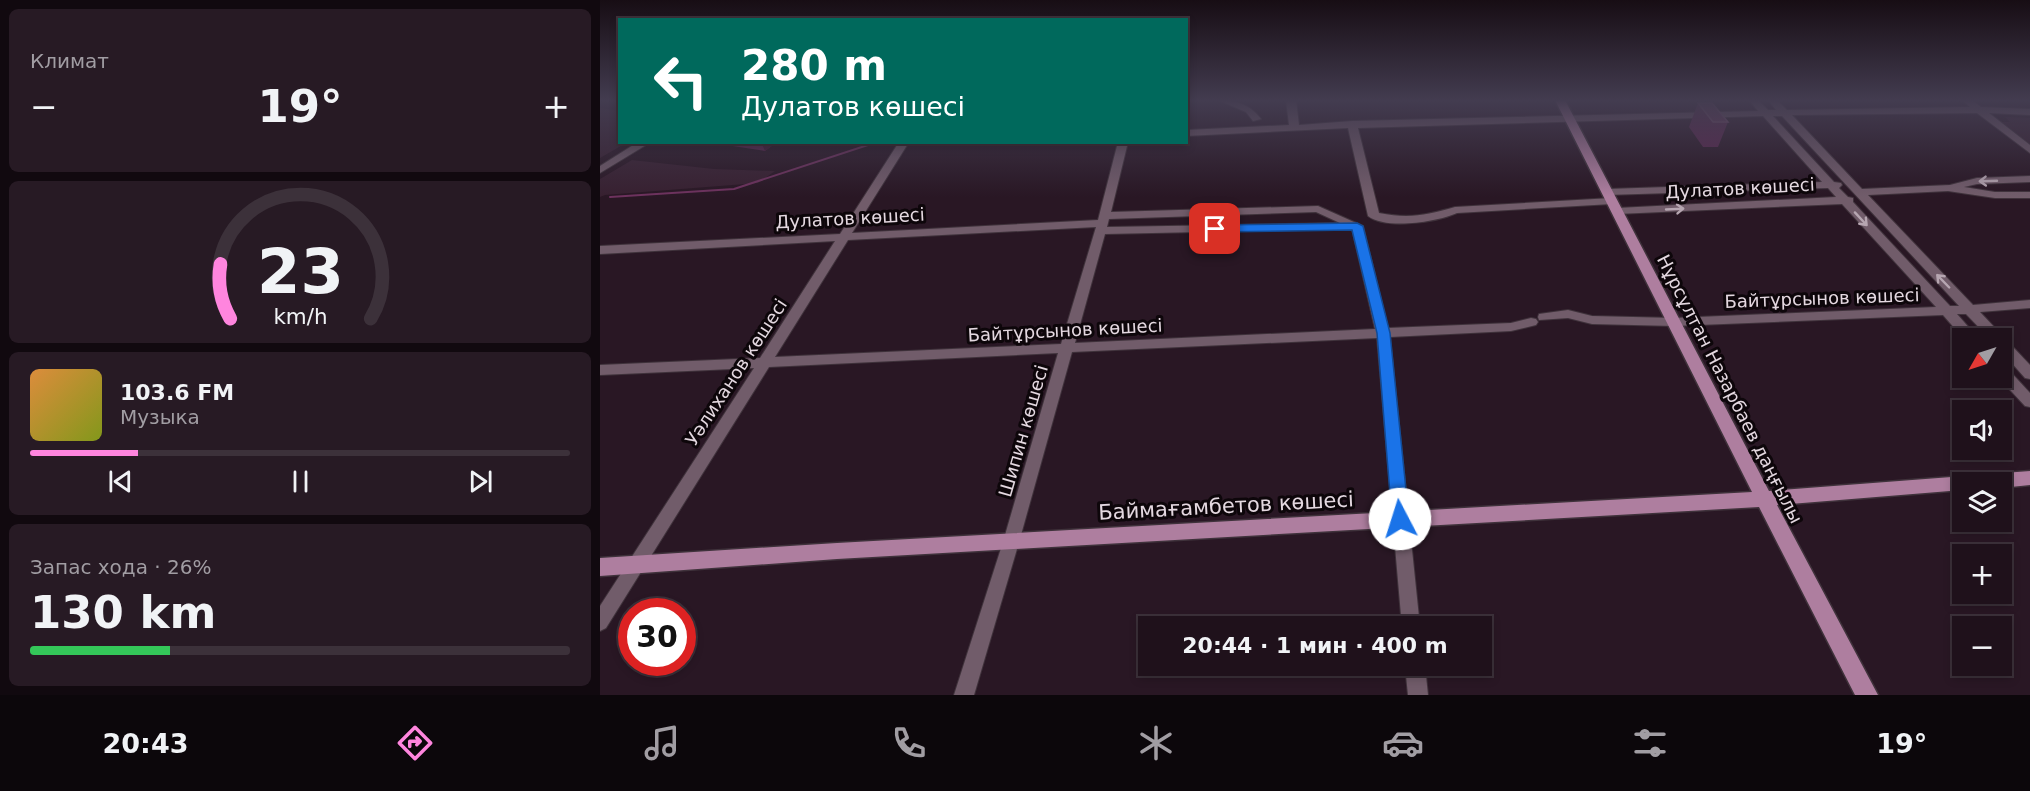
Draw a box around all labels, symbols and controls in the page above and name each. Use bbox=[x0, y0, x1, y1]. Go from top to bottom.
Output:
text: 280 m bbox=[741, 41, 887, 90]
icon: left bbox=[642, 42, 720, 120]
text: Климат bbox=[30, 49, 109, 73]
text: 19° bbox=[257, 80, 343, 133]
text: − bbox=[30, 87, 58, 126]
text: + bbox=[542, 87, 570, 126]
text: Дулатов көшесі bbox=[741, 91, 965, 122]
street label: Дулатов көшесі bbox=[1665, 174, 1815, 202]
one-way arrow bbox=[1979, 175, 1999, 186]
pin bbox=[1189, 203, 1240, 254]
one-way arrow bbox=[1665, 203, 1685, 214]
street label: Дулатов көшесі bbox=[775, 204, 925, 232]
one-way arrow bbox=[1854, 211, 1868, 226]
icon: arrive bbox=[1198, 212, 1231, 245]
text: 23 bbox=[257, 235, 343, 308]
street label: Нұрсұлтан Назарбаев даңғылы bbox=[1653, 251, 1807, 527]
one-way arrow bbox=[1936, 274, 1950, 289]
street label: Байтұрсынов көшесі bbox=[1724, 284, 1920, 312]
street label: Уәлиханов көшесі bbox=[681, 295, 791, 449]
text: km/h bbox=[273, 304, 327, 329]
street label: Байтұрсынов көшесі bbox=[967, 314, 1163, 346]
north arrow bbox=[1952, 328, 2012, 388]
map controls bbox=[1952, 328, 2012, 676]
street label: Шипин көшесі bbox=[994, 363, 1052, 499]
text: 103.6 FM bbox=[120, 380, 234, 405]
button: sound bbox=[1952, 400, 2012, 460]
text: Музыка bbox=[120, 405, 200, 429]
icon: previous bbox=[104, 465, 137, 498]
icon: pause bbox=[284, 465, 317, 498]
icon: next bbox=[464, 465, 497, 498]
button: layers bbox=[1952, 472, 2012, 532]
street label: Баймағамбетов көшесі bbox=[1098, 487, 1354, 525]
position arrow bbox=[1368, 487, 1432, 551]
button: + bbox=[1952, 544, 2012, 604]
text: Запас хода · 26% bbox=[30, 555, 211, 579]
text: 130 km bbox=[30, 586, 216, 639]
speed limit sign: 30 bbox=[618, 598, 696, 676]
button: − bbox=[1952, 616, 2012, 676]
text: 20:44 · 1 мин · 400 m bbox=[1182, 633, 1448, 658]
icon: directions bbox=[394, 722, 436, 764]
icon: music bbox=[641, 722, 683, 764]
icon: phone bbox=[888, 722, 930, 764]
icon: climate bbox=[1135, 722, 1177, 764]
icon: car bbox=[1382, 722, 1424, 764]
icon: filters bbox=[1629, 722, 1671, 764]
text: 20:43 bbox=[103, 728, 189, 759]
text: 19° bbox=[1876, 728, 1927, 759]

